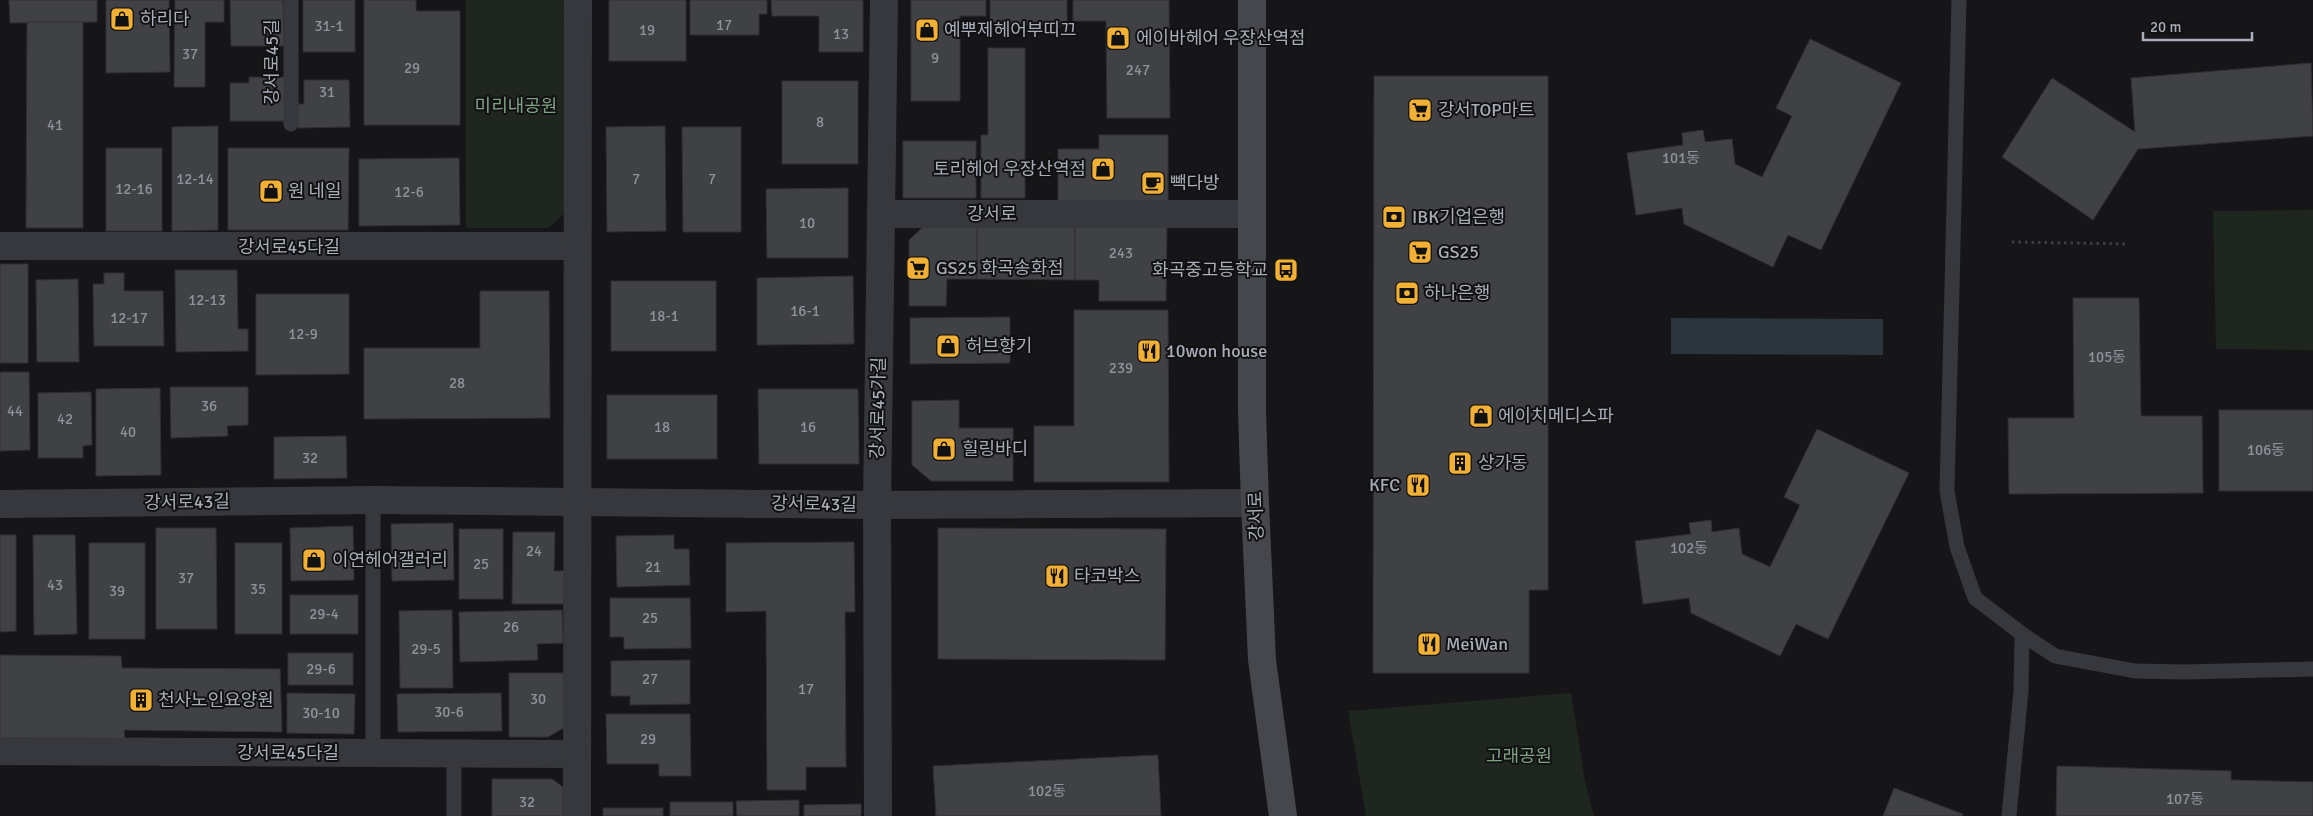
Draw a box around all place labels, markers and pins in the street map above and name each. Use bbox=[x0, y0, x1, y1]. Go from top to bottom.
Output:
shop icon: 하리다 bbox=[109, 6, 135, 32]
place label: 하리다 bbox=[140, 8, 190, 30]
shop icon: 예뿌제헤어부띠끄 bbox=[914, 17, 940, 43]
place label: 예뿌제헤어부띠끄 bbox=[944, 19, 1076, 41]
shop icon: 에이바헤어 우장산역점 bbox=[1105, 25, 1131, 51]
place label: 에이바헤어 우장산역점 bbox=[1136, 27, 1306, 49]
supermarket icon: 강서TOP마트 bbox=[1407, 97, 1433, 123]
place label: 강서TOP마트 bbox=[1438, 99, 1535, 121]
shop icon: 토리헤어 우장산역점 bbox=[1090, 156, 1116, 182]
place label: 토리헤어 우장산역점 bbox=[933, 158, 1086, 180]
cafe icon: 빽다방 bbox=[1140, 170, 1166, 196]
place label: 빽다방 bbox=[1170, 172, 1220, 194]
shop icon: 원 네일 bbox=[258, 178, 284, 204]
place label: 원 네일 bbox=[288, 180, 342, 202]
bank icon: IBK기업은행 bbox=[1381, 204, 1407, 230]
place label: IBK기업은행 bbox=[1412, 206, 1505, 228]
supermarket icon: GS25 bbox=[1407, 239, 1433, 265]
place label: GS25 bbox=[1438, 241, 1479, 263]
supermarket icon: GS25 화곡송화점 bbox=[905, 255, 931, 281]
place label: GS25 화곡송화점 bbox=[936, 257, 1064, 279]
bus stop icon: 화곡중고등학교 bbox=[1273, 257, 1299, 283]
place label: 화곡중고등학교 bbox=[1152, 259, 1268, 281]
bank icon: 하나은행 bbox=[1394, 280, 1420, 306]
place label: 하나은행 bbox=[1424, 282, 1490, 304]
shop icon: 허브향기 bbox=[935, 333, 961, 359]
place label: 허브향기 bbox=[966, 335, 1032, 357]
restaurant icon: 10won house bbox=[1136, 338, 1162, 364]
place label: 10won house bbox=[1166, 340, 1267, 362]
shop icon: 에이치메디스파 bbox=[1468, 403, 1494, 429]
place label: 에이치메디스파 bbox=[1498, 405, 1614, 427]
shop icon: 힐링바디 bbox=[931, 436, 957, 462]
place label: 힐링바디 bbox=[962, 438, 1028, 460]
building icon: 상가동 bbox=[1447, 450, 1473, 476]
place label: 상가동 bbox=[1478, 452, 1528, 474]
restaurant icon: KFC bbox=[1405, 472, 1431, 498]
place label: KFC bbox=[1369, 474, 1400, 496]
shop icon: 이연헤어갤러리 bbox=[301, 547, 327, 573]
place label: 이연헤어갤러리 bbox=[332, 549, 448, 571]
restaurant icon: 타코박스 bbox=[1044, 563, 1070, 589]
place label: 타코박스 bbox=[1074, 565, 1140, 587]
restaurant icon: MeiWan bbox=[1416, 631, 1442, 657]
place label: MeiWan bbox=[1446, 633, 1508, 655]
building icon: 천사노인요양원 bbox=[128, 687, 154, 713]
place label: 천사노인요양원 bbox=[158, 689, 274, 711]

